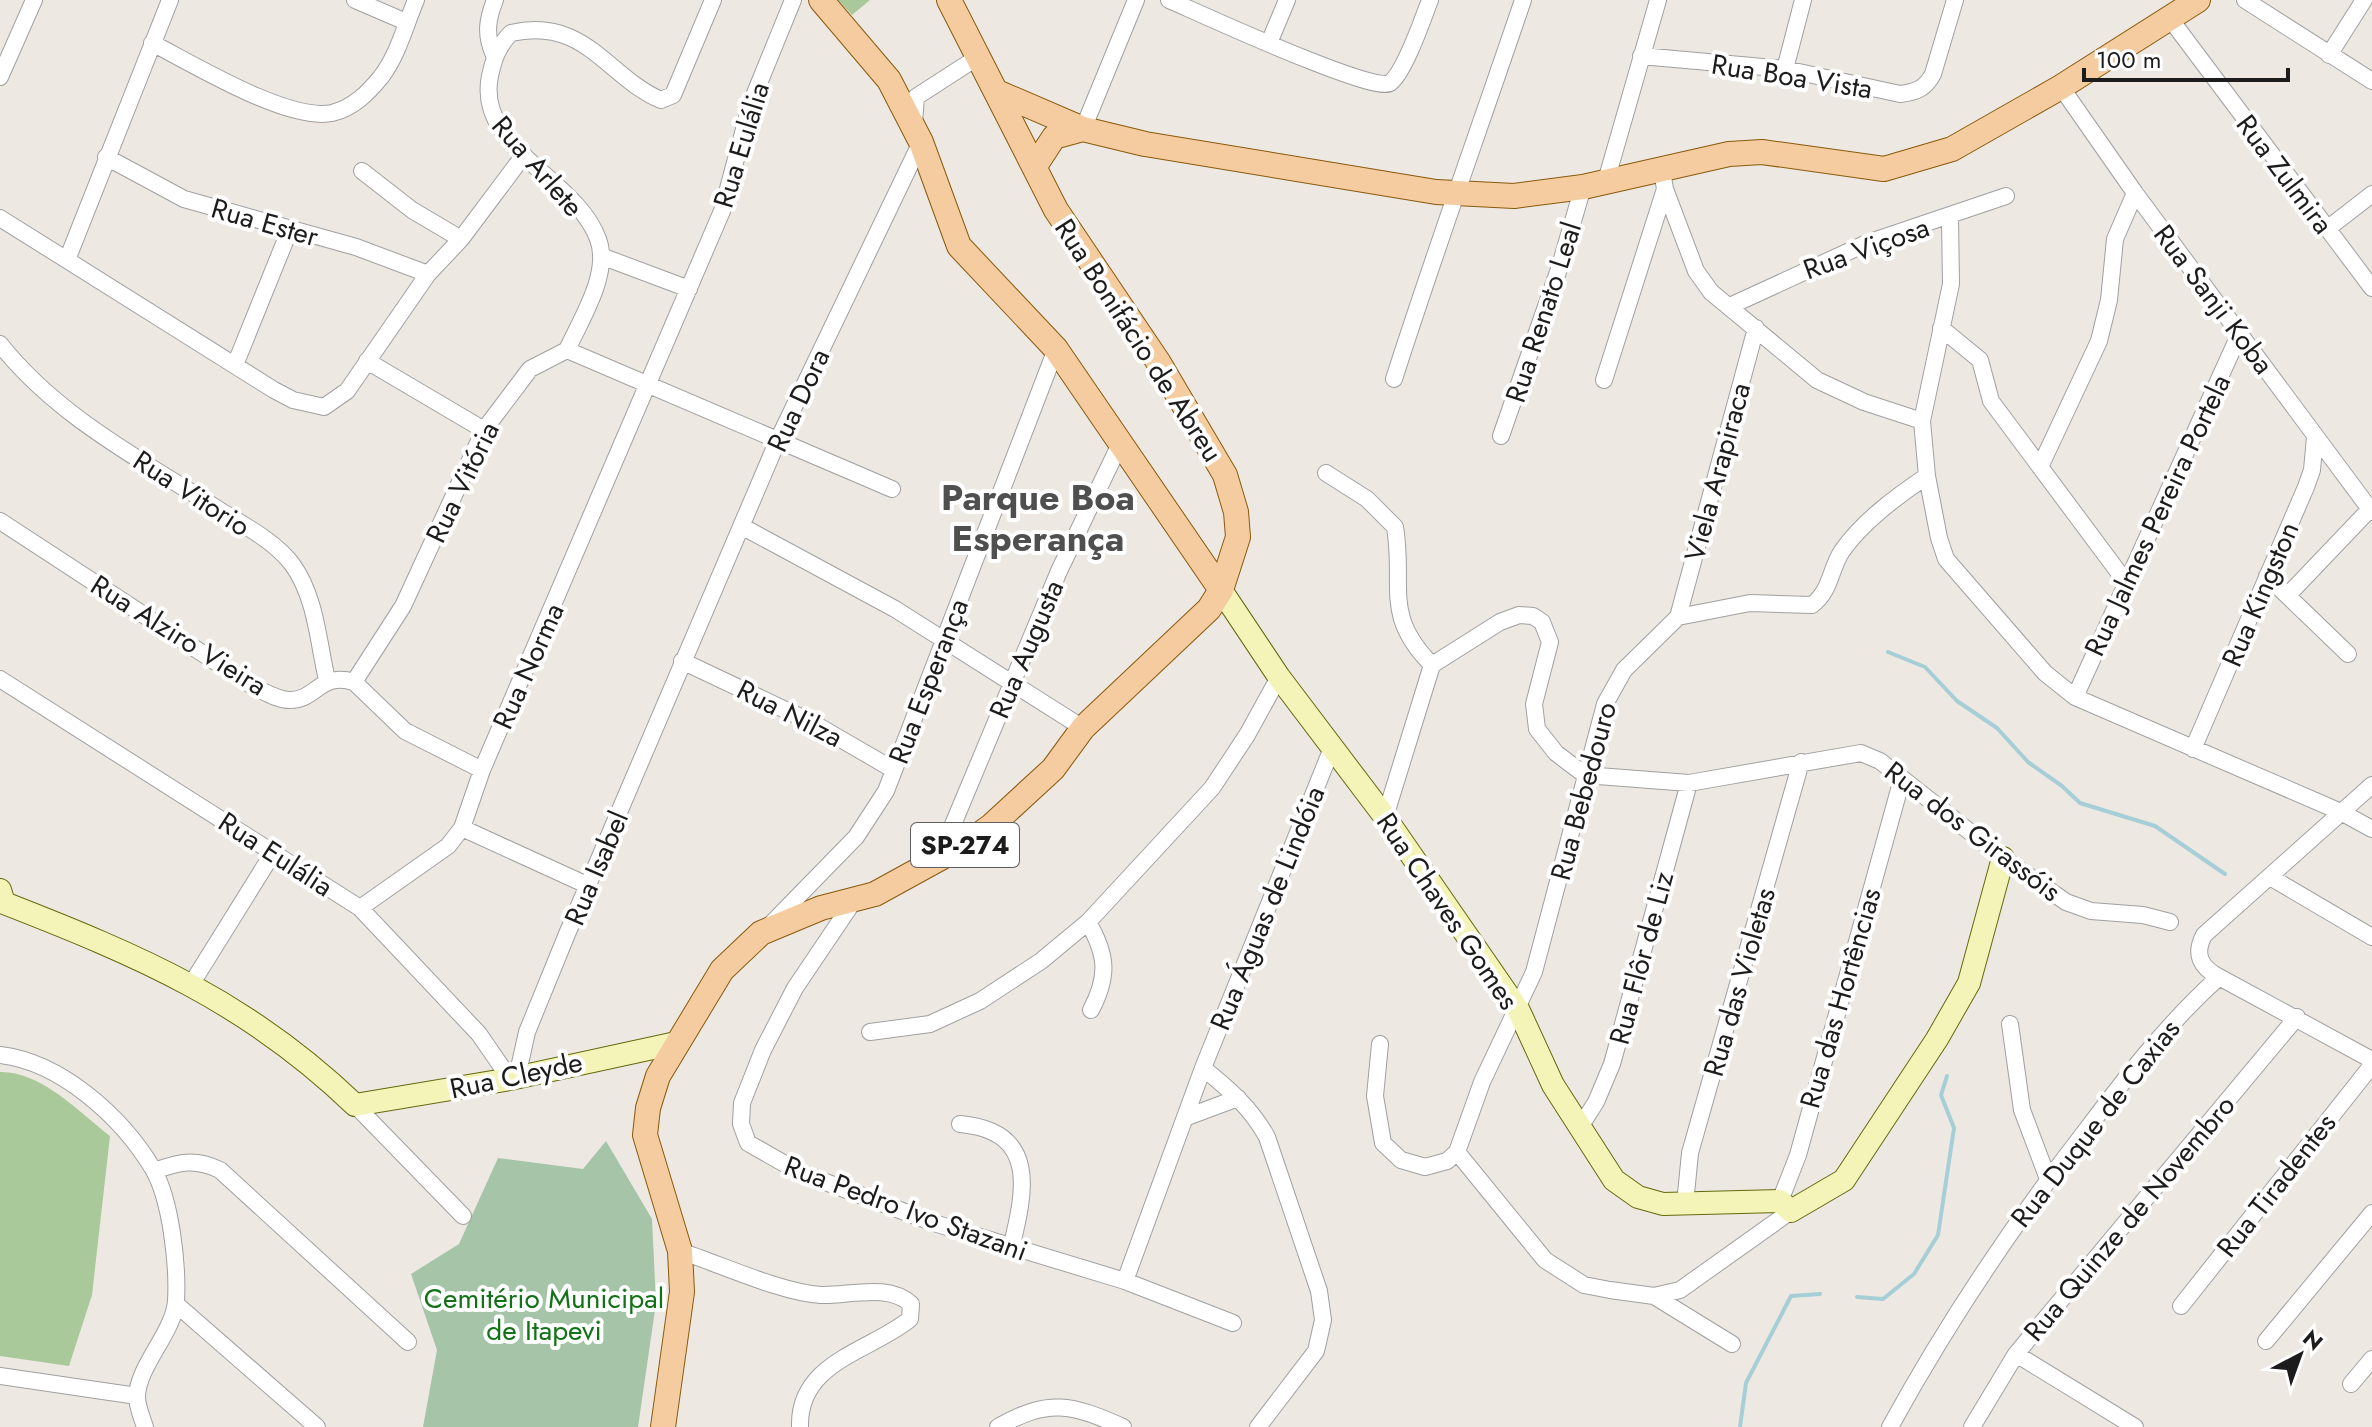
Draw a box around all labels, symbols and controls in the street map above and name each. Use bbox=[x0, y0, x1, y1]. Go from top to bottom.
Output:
scale bar bbox=[2084, 32, 2288, 82]
text: 100 m bbox=[2096, 42, 2162, 77]
street label: Rua Boa Vista bbox=[1709, 44, 1875, 109]
street label: Rua Eulália bbox=[703, 77, 780, 213]
street label: Rua Zulmira bbox=[2226, 106, 2343, 243]
street label: Rua Arlete bbox=[482, 107, 593, 226]
street label: Rua Ester bbox=[206, 188, 324, 257]
street label: Rua Viçosa bbox=[1797, 207, 1935, 290]
street label: Rua Bonifácio de Abreu bbox=[1044, 211, 1233, 470]
street label: Rua Renato Leal bbox=[1495, 216, 1592, 408]
street label: Rua Sanji Koba bbox=[2144, 216, 2284, 383]
street label: Rua Dora bbox=[757, 342, 840, 459]
street label: Rua Jalmes Pereira Portela bbox=[2074, 368, 2241, 663]
street label: Viela Arapiraca bbox=[1674, 378, 1761, 566]
street label: Rua Vitória bbox=[415, 415, 509, 550]
street label: Rua Vitorio bbox=[125, 440, 258, 547]
district label: Parque Boa Esperança bbox=[941, 471, 1135, 564]
street label: Rua Kingston bbox=[2212, 515, 2309, 673]
street label: Rua Alziro Vieira bbox=[83, 565, 275, 706]
street label: Rua Augusta bbox=[979, 574, 1074, 725]
street label: Rua Esperança bbox=[878, 593, 979, 770]
street label: Rua Norma bbox=[482, 597, 574, 736]
street label: Rua Nilza bbox=[730, 669, 850, 758]
street label: Rua Bebedouro bbox=[1540, 697, 1627, 885]
street label: Rua dos Girassóis bbox=[1876, 751, 2070, 911]
street label: Rua Águas de Lindóia bbox=[1200, 780, 1335, 1036]
street label: Rua Eulália bbox=[210, 802, 341, 907]
street label: Rua Chaves Gomes bbox=[1366, 804, 1529, 1018]
street label: Rua Isabel bbox=[554, 805, 639, 932]
road number: SP-274 bbox=[911, 823, 1019, 867]
street label: Rua Flôr de Liz bbox=[1599, 867, 1684, 1049]
street label: Rua das Violetas bbox=[1693, 883, 1786, 1081]
street label: Rua das Hortências bbox=[1789, 883, 1892, 1113]
street label: Rua Duque de Caxias bbox=[2001, 1010, 2190, 1236]
street label: Rua Cleyde bbox=[446, 1041, 586, 1110]
street label: Rua Quinze de Novembro bbox=[2014, 1086, 2245, 1350]
street label: Rua Tiradentes bbox=[2207, 1104, 2346, 1266]
street label: Rua Pedro Ivo Stazani bbox=[778, 1145, 1033, 1272]
park label: Cemitério Municipal de Itapevi bbox=[424, 1278, 664, 1351]
north arrow bbox=[2260, 1315, 2340, 1395]
text: N bbox=[2296, 1322, 2330, 1358]

